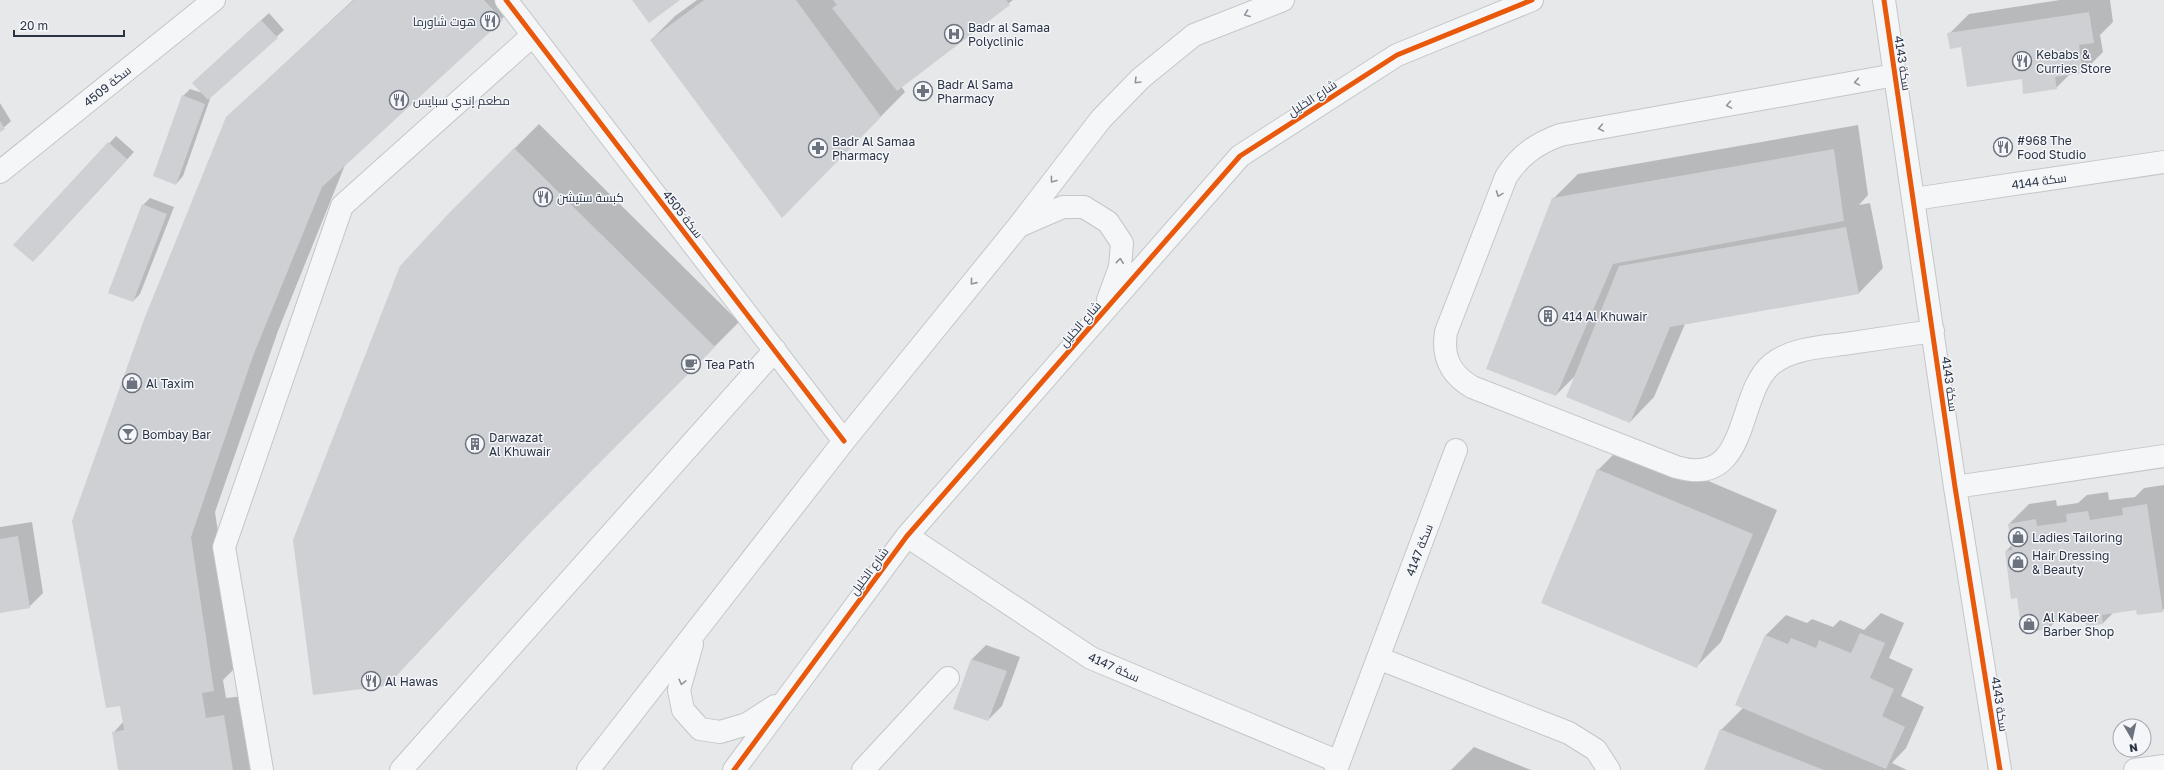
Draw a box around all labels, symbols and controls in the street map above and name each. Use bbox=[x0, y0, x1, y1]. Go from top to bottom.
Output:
restaurant icon: هوت شاورما bbox=[479, 10, 501, 32]
one-way arrow bbox=[1243, 10, 1250, 18]
scale bar bbox=[14, 12, 124, 38]
place label: هوت شاورما bbox=[413, 14, 476, 29]
text: 20 m bbox=[20, 18, 48, 33]
place label: Badr al Samaa Polyclinic bbox=[968, 20, 1050, 49]
hospital icon: Badr al Samaa Polyclinic bbox=[943, 23, 965, 45]
street label: سكة 4143 bbox=[1891, 35, 1915, 92]
place label: Kebabs & Curries Store bbox=[2036, 47, 2111, 76]
restaurant icon: Kebabs & Curries Store bbox=[2011, 50, 2033, 72]
street label: سكة 4509 bbox=[80, 62, 134, 110]
one-way arrow bbox=[1134, 76, 1142, 84]
place label: Badr Al Sama Pharmacy bbox=[937, 77, 1013, 106]
street label: شارع الخليل bbox=[1285, 77, 1340, 120]
one-way arrow bbox=[1854, 77, 1860, 86]
pharmacy icon: Badr Al Sama Pharmacy bbox=[912, 80, 934, 102]
restaurant icon: مطعم إندي سبايس bbox=[388, 89, 410, 111]
place label: مطعم إندي سبايس bbox=[413, 93, 510, 111]
one-way arrow bbox=[1726, 100, 1732, 109]
one-way arrow bbox=[1598, 123, 1604, 132]
place label: #968 The Food Studio bbox=[2017, 133, 2086, 162]
place label: Badr Al Samaa Pharmacy bbox=[832, 134, 915, 163]
restaurant icon: #968 The Food Studio bbox=[1992, 136, 2014, 158]
pharmacy icon: Badr Al Samaa Pharmacy bbox=[807, 137, 829, 159]
street label: سكة 4144 bbox=[2010, 170, 2068, 192]
one-way arrow bbox=[1051, 176, 1058, 183]
restaurant icon: كبسة ستيشن bbox=[532, 186, 554, 208]
street label: سكة 4505 bbox=[660, 187, 706, 241]
place label: كبسة ستيشن bbox=[557, 190, 624, 205]
one-way arrow bbox=[1496, 190, 1504, 197]
one-way arrow bbox=[1115, 258, 1124, 264]
one-way arrow bbox=[970, 278, 977, 285]
street label: شارع الخليل bbox=[1056, 298, 1105, 351]
building icon: 414 Al Khuwair bbox=[1537, 305, 1559, 327]
place label: 414 Al Khuwair bbox=[1562, 309, 1647, 324]
cafe icon: Tea Path bbox=[680, 353, 702, 375]
street label: سكة 4143 bbox=[1939, 356, 1961, 412]
place label: Tea Path bbox=[705, 357, 755, 372]
shop icon: Al Taxim bbox=[121, 372, 143, 394]
place label: Al Taxim bbox=[146, 376, 194, 391]
bar icon: Bombay Bar bbox=[117, 423, 139, 445]
place label: Bombay Bar bbox=[142, 427, 211, 442]
place label: Darwazat Al Khuwair bbox=[489, 430, 551, 459]
building icon: Darwazat Al Khuwair bbox=[464, 433, 486, 455]
street label: سكة 4147 bbox=[1402, 522, 1436, 578]
shop icon: Ladies Tailoring bbox=[2007, 526, 2029, 548]
place label: Ladies Tailoring bbox=[2032, 530, 2123, 545]
street label: شارع الخليل bbox=[847, 544, 892, 598]
place label: Hair Dressing & Beauty bbox=[2032, 548, 2109, 577]
shop icon: Hair Dressing & Beauty bbox=[2007, 551, 2029, 573]
place label: Al Kabeer Barber Shop bbox=[2043, 610, 2114, 639]
shop icon: Al Kabeer Barber Shop bbox=[2018, 613, 2040, 635]
street label: سكة 4147 bbox=[1086, 649, 1142, 685]
restaurant icon: Al Hawas bbox=[360, 670, 382, 692]
place label: Al Hawas bbox=[385, 674, 438, 689]
street label: سكة 4143 bbox=[1988, 676, 2012, 733]
one-way arrow bbox=[678, 679, 686, 685]
north arrow bbox=[2112, 718, 2152, 758]
text: N bbox=[2128, 741, 2139, 755]

